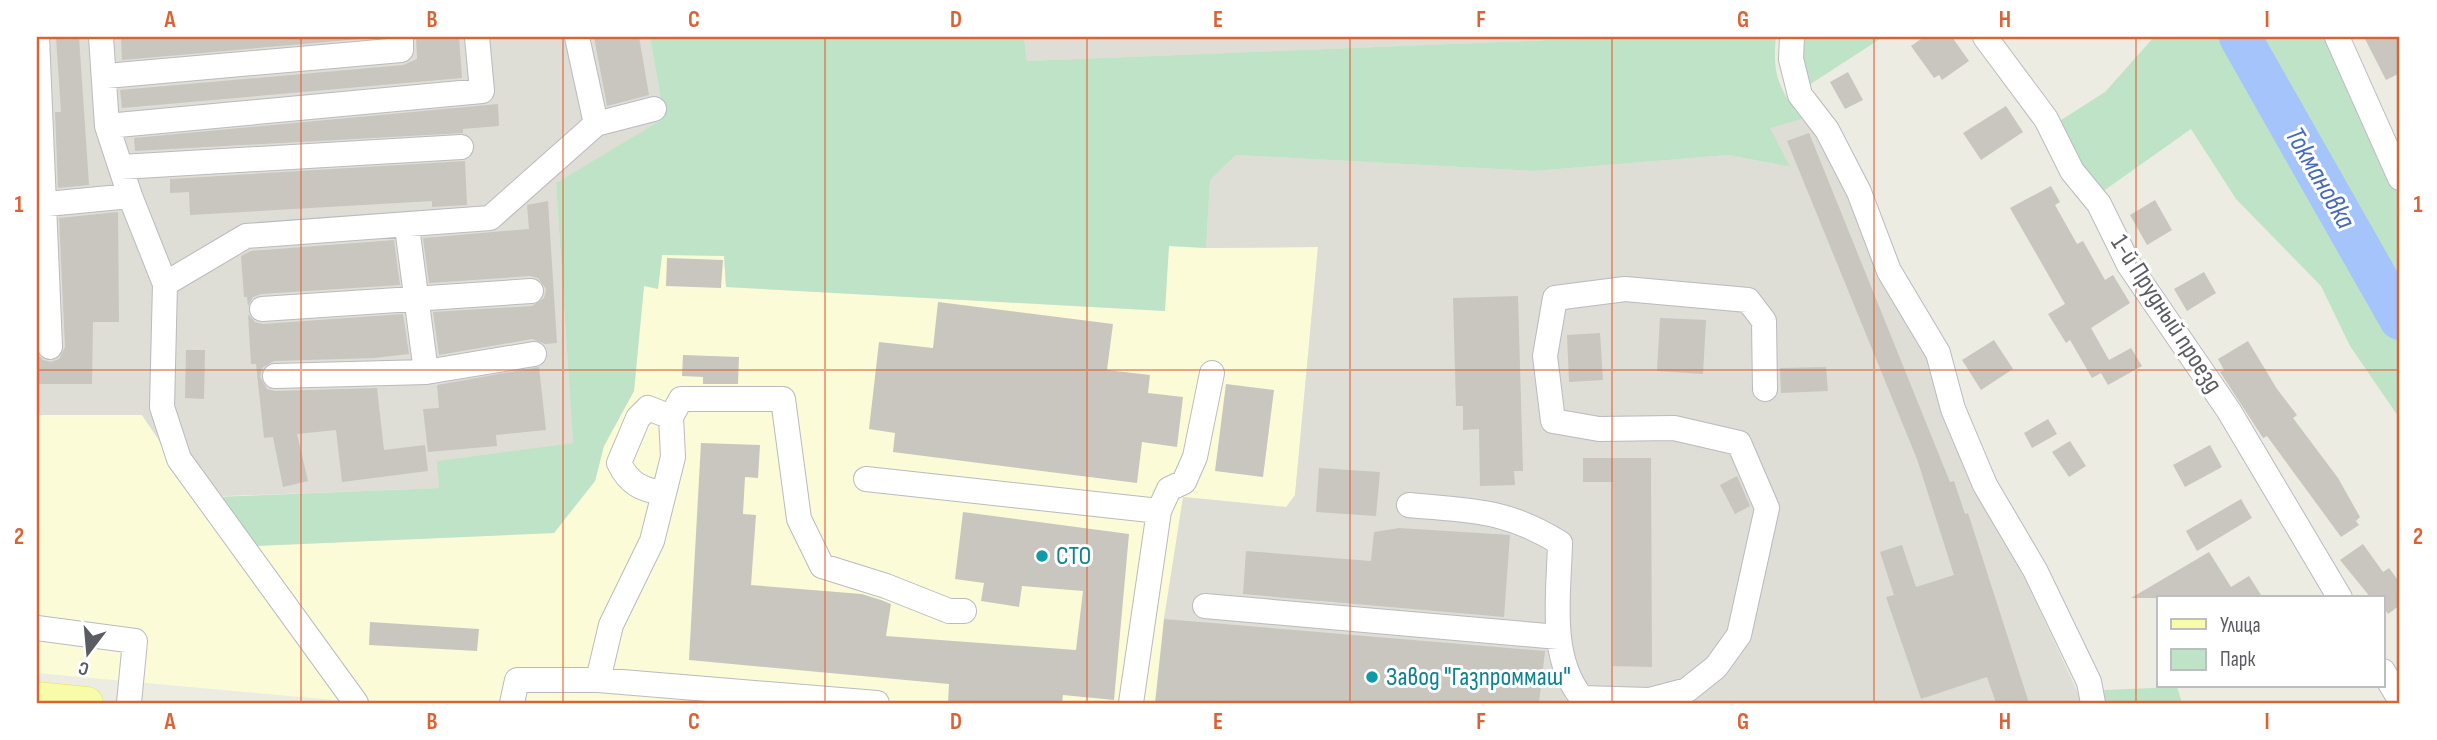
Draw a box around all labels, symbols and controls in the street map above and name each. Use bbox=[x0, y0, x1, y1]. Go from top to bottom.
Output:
text: A bbox=[164, 6, 177, 34]
text: B bbox=[427, 6, 438, 34]
text: C bbox=[688, 6, 700, 34]
text: D bbox=[950, 6, 962, 34]
text: E bbox=[1213, 6, 1223, 34]
text: F bbox=[1476, 6, 1486, 34]
text: G bbox=[1737, 6, 1749, 34]
text: H bbox=[1999, 6, 2011, 34]
text: I bbox=[2264, 6, 2270, 34]
water label: Токмановка bbox=[2278, 121, 2362, 235]
text: 1 bbox=[14, 191, 24, 219]
text: 1 bbox=[2413, 191, 2423, 219]
street label: 1-й Прудный проезд bbox=[2103, 229, 2229, 399]
text: 2 bbox=[14, 523, 24, 551]
text: 2 bbox=[2413, 523, 2423, 551]
place label: СТО bbox=[1056, 541, 1091, 572]
marker: СТО bbox=[1034, 548, 1050, 564]
legend bbox=[2157, 596, 2384, 688]
text: Улица bbox=[2220, 613, 2261, 638]
north arrow bbox=[52, 618, 122, 688]
text: Парк bbox=[2220, 647, 2255, 672]
text: С bbox=[76, 655, 92, 680]
place label: Завод "Газпроммаш" bbox=[1386, 662, 1571, 693]
marker: Завод "Газпроммаш" bbox=[1364, 669, 1380, 685]
text: A bbox=[164, 708, 177, 736]
text: B bbox=[427, 708, 438, 736]
text: C bbox=[688, 708, 700, 736]
text: D bbox=[950, 708, 962, 736]
text: E bbox=[1213, 708, 1223, 736]
text: F bbox=[1476, 708, 1486, 736]
text: G bbox=[1737, 708, 1749, 736]
text: H bbox=[1999, 708, 2011, 736]
text: I bbox=[2264, 708, 2270, 736]

